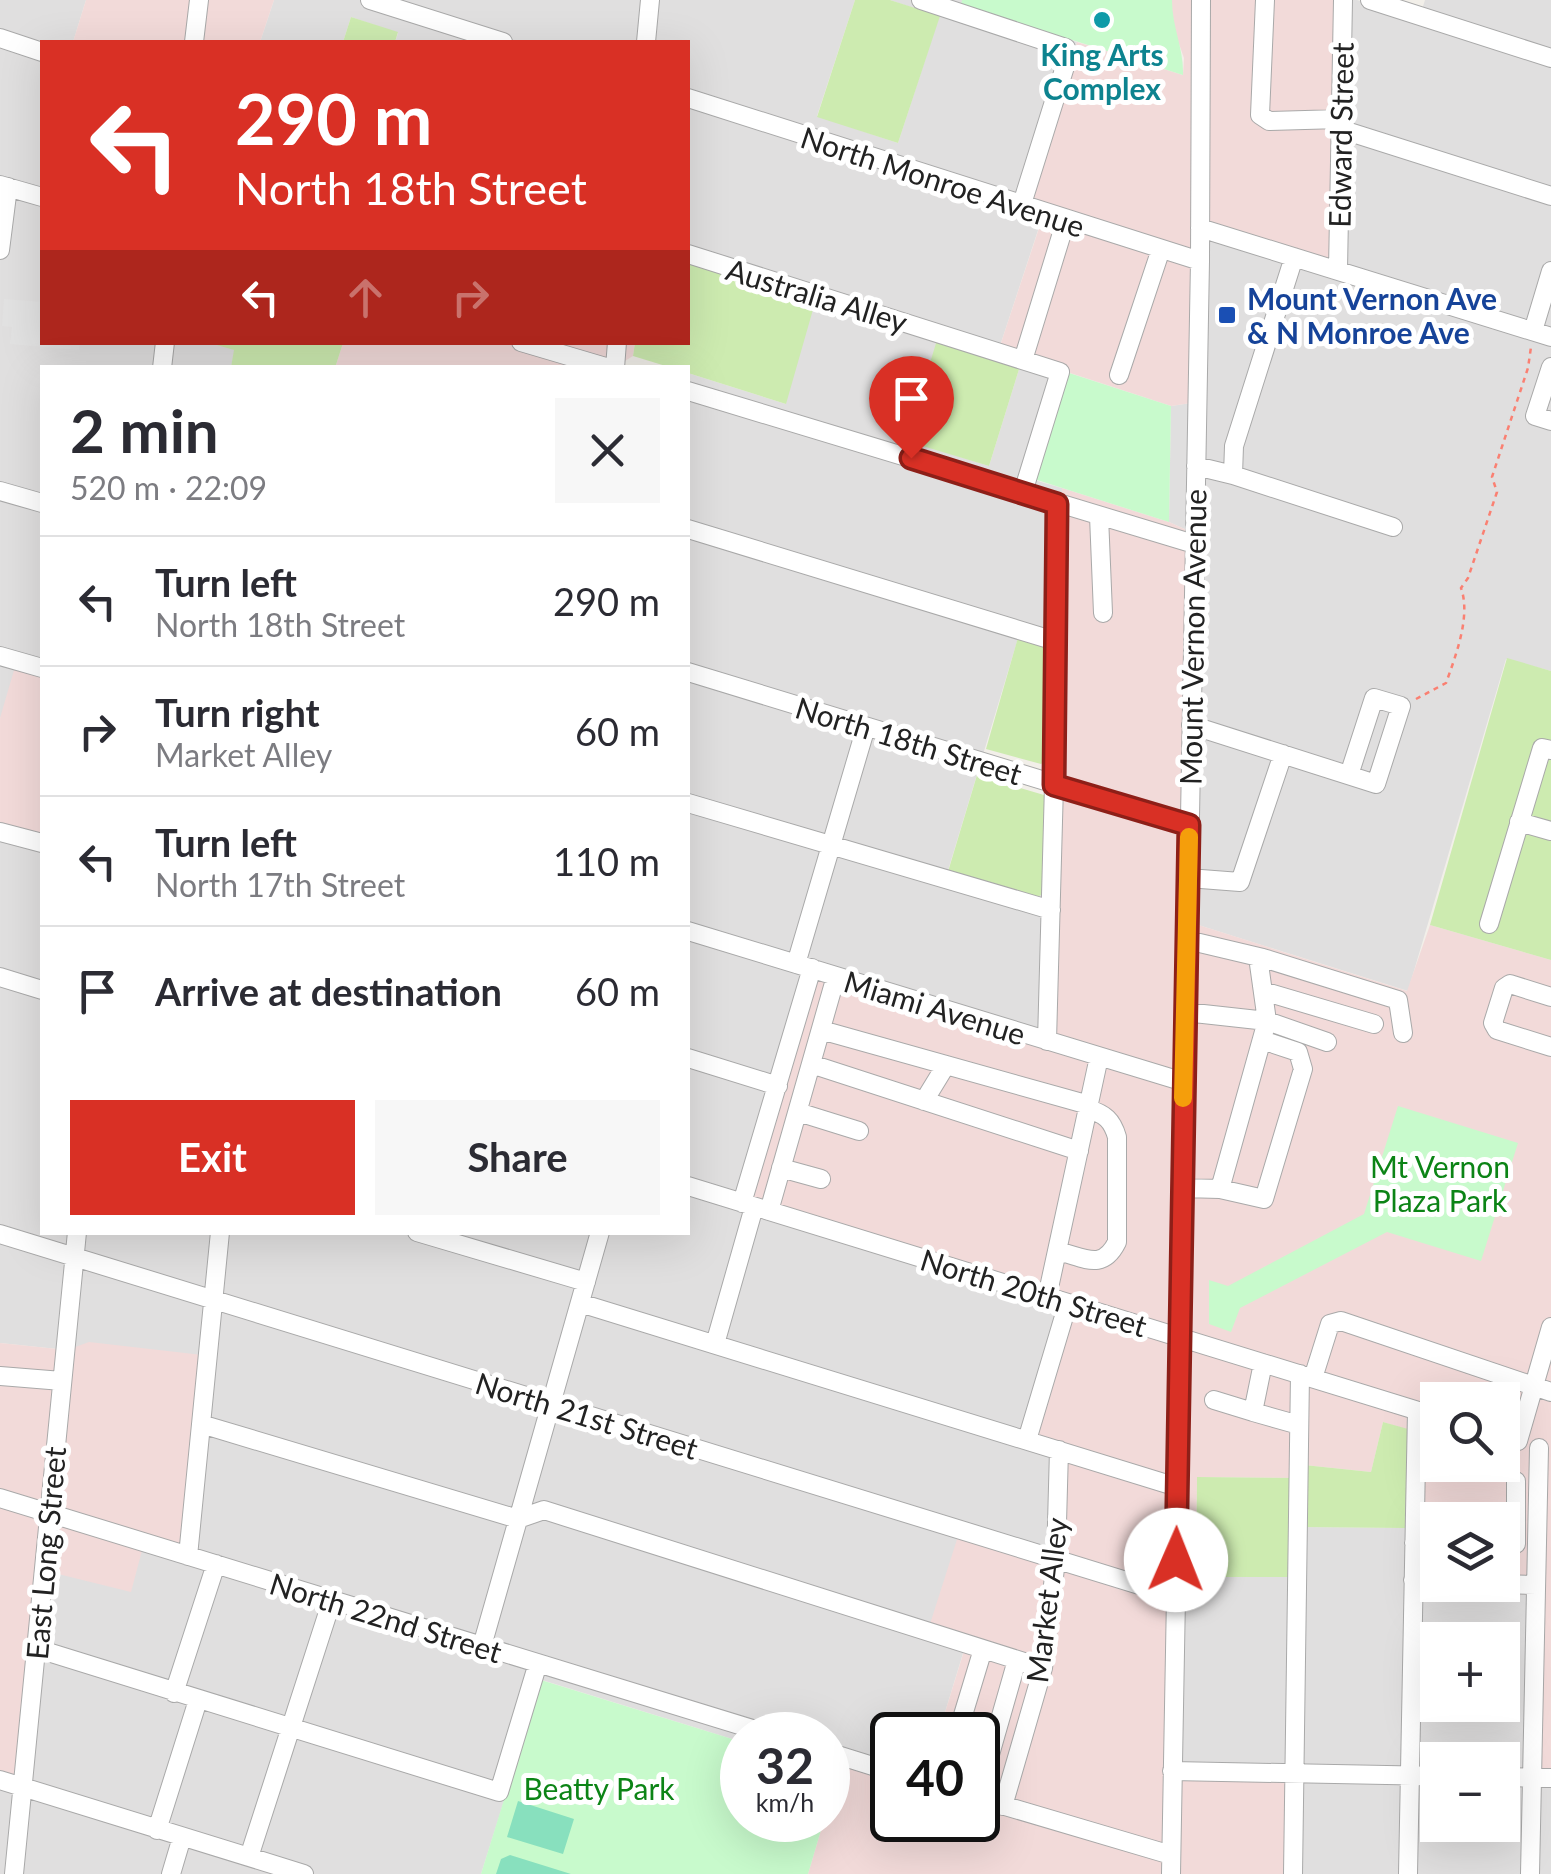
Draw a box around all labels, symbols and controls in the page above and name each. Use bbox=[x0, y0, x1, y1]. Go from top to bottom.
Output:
marker: King Arts Complex bbox=[1091, 9, 1113, 31]
place label: King Arts Complex bbox=[1040, 36, 1164, 106]
street label: Edward Street bbox=[1320, 42, 1360, 228]
text: 290 m bbox=[235, 76, 432, 160]
icon: left bbox=[70, 80, 200, 210]
street label: North Monroe Avenue bbox=[797, 118, 1089, 244]
text: North 18th Street bbox=[235, 161, 587, 215]
street label: Australia Alley bbox=[722, 250, 912, 340]
icon: left bbox=[233, 270, 288, 325]
icon: ahead bbox=[338, 270, 393, 325]
icon: right bbox=[443, 270, 498, 325]
place label: Mount Vernon Ave & N Monroe Ave bbox=[1247, 280, 1497, 350]
marker: Mount Vernon Ave & N Monroe Ave bbox=[1216, 304, 1238, 326]
pin bbox=[869, 356, 954, 459]
icon: arrive bbox=[884, 371, 939, 426]
text: 2 min bbox=[70, 394, 219, 466]
button: close bbox=[555, 398, 660, 503]
text: 520 m · 22:09 bbox=[70, 468, 267, 507]
street label: Mount Vernon Avenue bbox=[1171, 489, 1213, 785]
text: Turn left bbox=[155, 559, 297, 605]
icon: left bbox=[70, 574, 125, 629]
text: 290 m bbox=[553, 578, 660, 624]
text: North 18th Street bbox=[155, 605, 405, 644]
text: Turn right bbox=[155, 689, 320, 735]
street label: North 18th Street bbox=[792, 689, 1027, 792]
icon: right bbox=[70, 704, 125, 759]
text: 60 m bbox=[575, 708, 660, 754]
text: Market Alley bbox=[155, 735, 332, 774]
text: Turn left bbox=[155, 819, 297, 865]
icon: left bbox=[70, 834, 125, 889]
text: 110 m bbox=[553, 838, 660, 884]
text: North 17th Street bbox=[155, 865, 405, 904]
street label: Miami Avenue bbox=[840, 962, 1030, 1052]
icon: arrive bbox=[70, 964, 125, 1019]
text: Arrive at destination bbox=[155, 968, 502, 1014]
text: 60 m bbox=[575, 968, 660, 1014]
button: Exit bbox=[70, 1100, 355, 1215]
button: Share bbox=[375, 1100, 660, 1215]
park label: Mt Vernon Plaza Park bbox=[1370, 1148, 1510, 1218]
street label: North 20th Street bbox=[917, 1241, 1152, 1344]
street label: North 21st Street bbox=[471, 1364, 703, 1466]
map controls bbox=[1420, 1382, 1520, 1842]
button: search bbox=[1420, 1382, 1520, 1482]
street label: East Long Street bbox=[18, 1445, 72, 1661]
button: layers bbox=[1420, 1502, 1520, 1602]
position arrow bbox=[1124, 1508, 1228, 1612]
street label: Market Alley bbox=[1018, 1515, 1074, 1685]
street label: North 22nd Street bbox=[266, 1565, 507, 1669]
button: + bbox=[1420, 1622, 1520, 1722]
speed limit sign: 40 bbox=[870, 1712, 1000, 1842]
text: 32 bbox=[756, 1735, 814, 1795]
button: − bbox=[1420, 1742, 1520, 1842]
park label: Beatty Park bbox=[523, 1770, 675, 1806]
text: km/h bbox=[756, 1787, 814, 1817]

